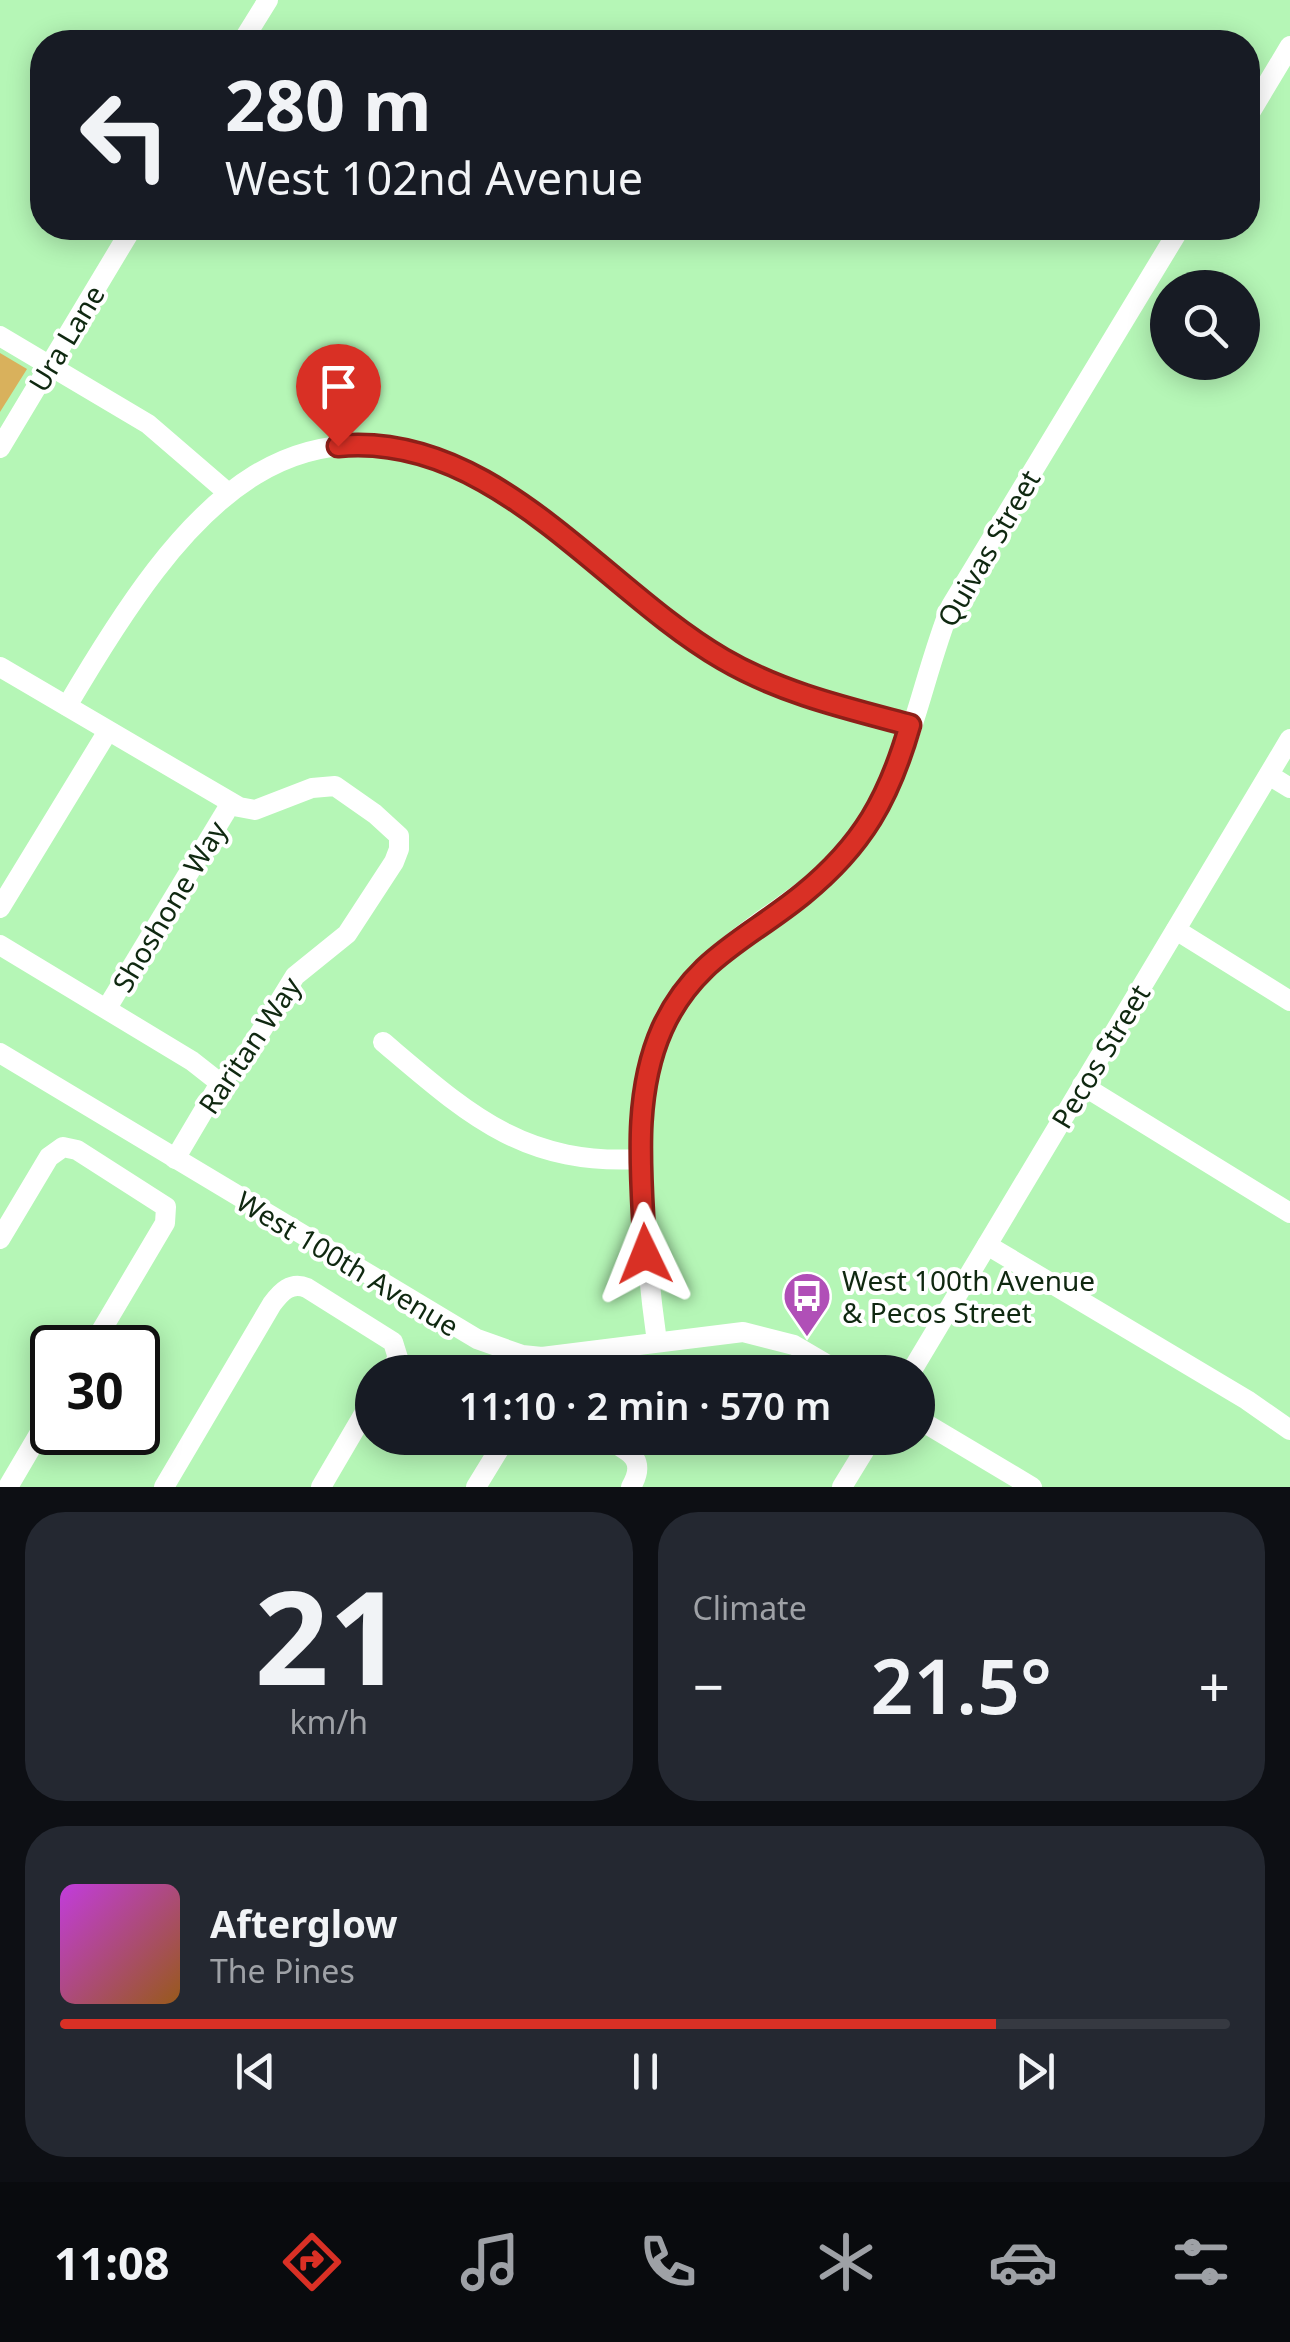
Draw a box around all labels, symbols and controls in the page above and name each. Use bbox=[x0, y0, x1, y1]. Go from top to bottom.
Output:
text: 280 m bbox=[225, 56, 432, 152]
icon: left bbox=[60, 70, 190, 200]
text: West 102nd Avenue bbox=[225, 147, 643, 208]
map controls bbox=[1150, 270, 1260, 380]
button: search bbox=[1150, 270, 1260, 380]
street label: Ura Lane bbox=[19, 278, 113, 398]
pin bbox=[296, 344, 381, 447]
icon: arrive bbox=[311, 359, 366, 414]
street label: Quivas Street bbox=[928, 463, 1048, 633]
street label: Shoshone Way bbox=[103, 813, 235, 999]
street label: Raritan Way bbox=[189, 968, 309, 1121]
street label: Pecos Street bbox=[1042, 977, 1158, 1135]
street label: West 100th Avenue bbox=[230, 1182, 466, 1344]
position arrow bbox=[593, 1202, 697, 1306]
place label: West 100th Avenue & Pecos Street bbox=[842, 1261, 1095, 1331]
bus stop icon: West 100th Avenue & Pecos Street bbox=[781, 1270, 833, 1338]
speed limit sign: 30 bbox=[30, 1325, 160, 1455]
text: 11:10 · 2 min · 570 m bbox=[459, 1379, 831, 1431]
text: 21 bbox=[254, 1546, 403, 1723]
text: Climate bbox=[693, 1586, 807, 1629]
text: 21.5° bbox=[871, 1634, 1052, 1736]
text: − bbox=[693, 1648, 724, 1723]
text: + bbox=[1199, 1648, 1230, 1723]
text: km/h bbox=[289, 1700, 368, 1743]
text: Afterglow bbox=[210, 1897, 398, 1949]
text: The Pines bbox=[210, 1949, 355, 1992]
icon: previous bbox=[228, 2044, 283, 2099]
icon: pause bbox=[618, 2044, 673, 2099]
icon: next bbox=[1008, 2044, 1063, 2099]
icon: directions bbox=[277, 2227, 347, 2297]
icon: music bbox=[455, 2227, 525, 2297]
icon: phone bbox=[633, 2227, 703, 2297]
icon: climate bbox=[811, 2227, 881, 2297]
icon: car bbox=[988, 2227, 1058, 2297]
icon: filters bbox=[1166, 2227, 1236, 2297]
text: 11:08 bbox=[54, 2232, 169, 2293]

